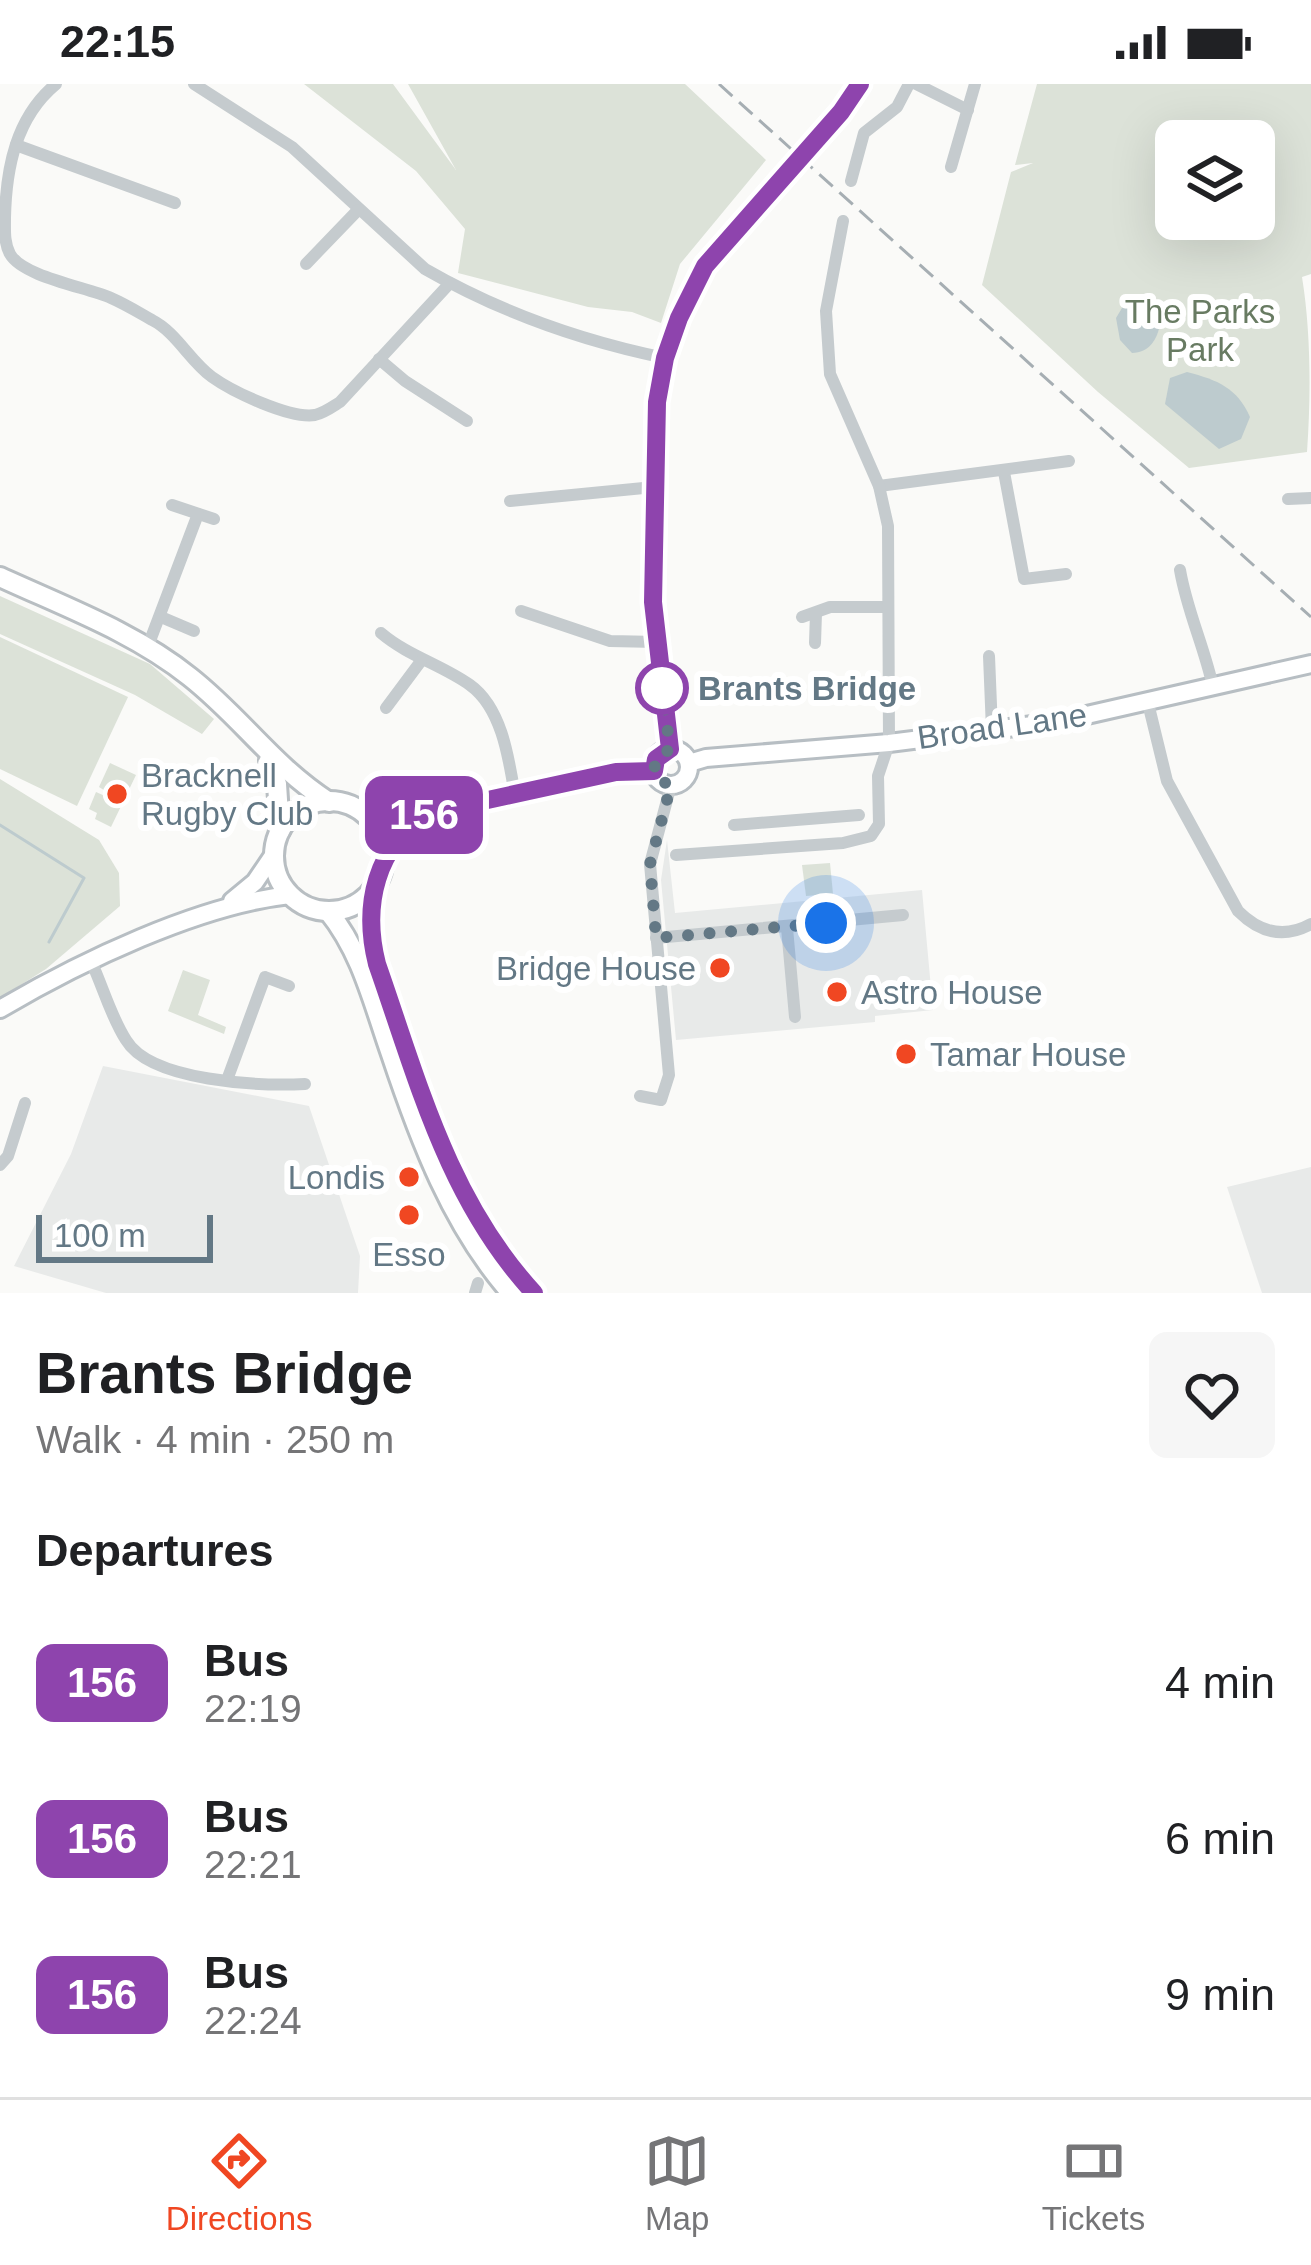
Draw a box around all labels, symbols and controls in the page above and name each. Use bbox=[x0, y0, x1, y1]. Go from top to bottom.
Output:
text: 22:15 bbox=[60, 16, 175, 67]
map controls bbox=[1155, 120, 1275, 240]
button: layers bbox=[1155, 120, 1275, 240]
park label: The Parks Park bbox=[1125, 293, 1275, 368]
marker: Brants Bridge bbox=[637, 663, 687, 713]
place label: Brants Bridge bbox=[698, 670, 916, 707]
street label: Broad Lane bbox=[915, 696, 1089, 756]
place label: Bracknell Rugby Club bbox=[141, 757, 313, 832]
line badge: 156 bbox=[355, 776, 493, 854]
marker: Bracknell Rugby Club bbox=[104, 781, 130, 807]
text: 156 bbox=[389, 791, 459, 838]
your location bbox=[796, 893, 856, 953]
place label: Bridge House bbox=[496, 950, 696, 987]
marker: Bridge House bbox=[707, 955, 733, 981]
place label: Astro House bbox=[861, 974, 1043, 1011]
marker: Astro House bbox=[824, 979, 850, 1005]
place label: Tamar House bbox=[930, 1036, 1126, 1073]
marker: Tamar House bbox=[893, 1041, 919, 1067]
place label: Londis bbox=[288, 1159, 385, 1196]
marker: Londis bbox=[396, 1164, 422, 1190]
marker: Esso bbox=[396, 1202, 422, 1228]
scale bar bbox=[36, 1209, 213, 1262]
text: 100 m bbox=[54, 1217, 146, 1254]
place label: Esso bbox=[372, 1236, 446, 1273]
button: heart bbox=[1149, 1332, 1275, 1458]
text: Brants Bridge bbox=[36, 1341, 413, 1405]
text: Walk · 4 min · 250 m bbox=[36, 1418, 394, 1461]
text: Departures bbox=[36, 1525, 274, 1576]
text: Bus bbox=[204, 1635, 289, 1686]
text: 4 min bbox=[1165, 1657, 1275, 1708]
text: 156 bbox=[67, 1659, 137, 1706]
text: 22:19 bbox=[204, 1687, 302, 1730]
text: Bus bbox=[204, 1791, 289, 1842]
text: 6 min bbox=[1165, 1813, 1275, 1864]
text: 156 bbox=[67, 1815, 137, 1862]
text: 22:21 bbox=[204, 1843, 302, 1886]
text: Bus bbox=[204, 1947, 289, 1998]
text: 9 min bbox=[1165, 1969, 1275, 2020]
text: 156 bbox=[67, 1971, 137, 2018]
text: 22:24 bbox=[204, 1999, 302, 2042]
tab: Directions bbox=[166, 2128, 313, 2238]
tab: Map bbox=[644, 2128, 710, 2238]
tab: Tickets bbox=[1042, 2128, 1145, 2238]

